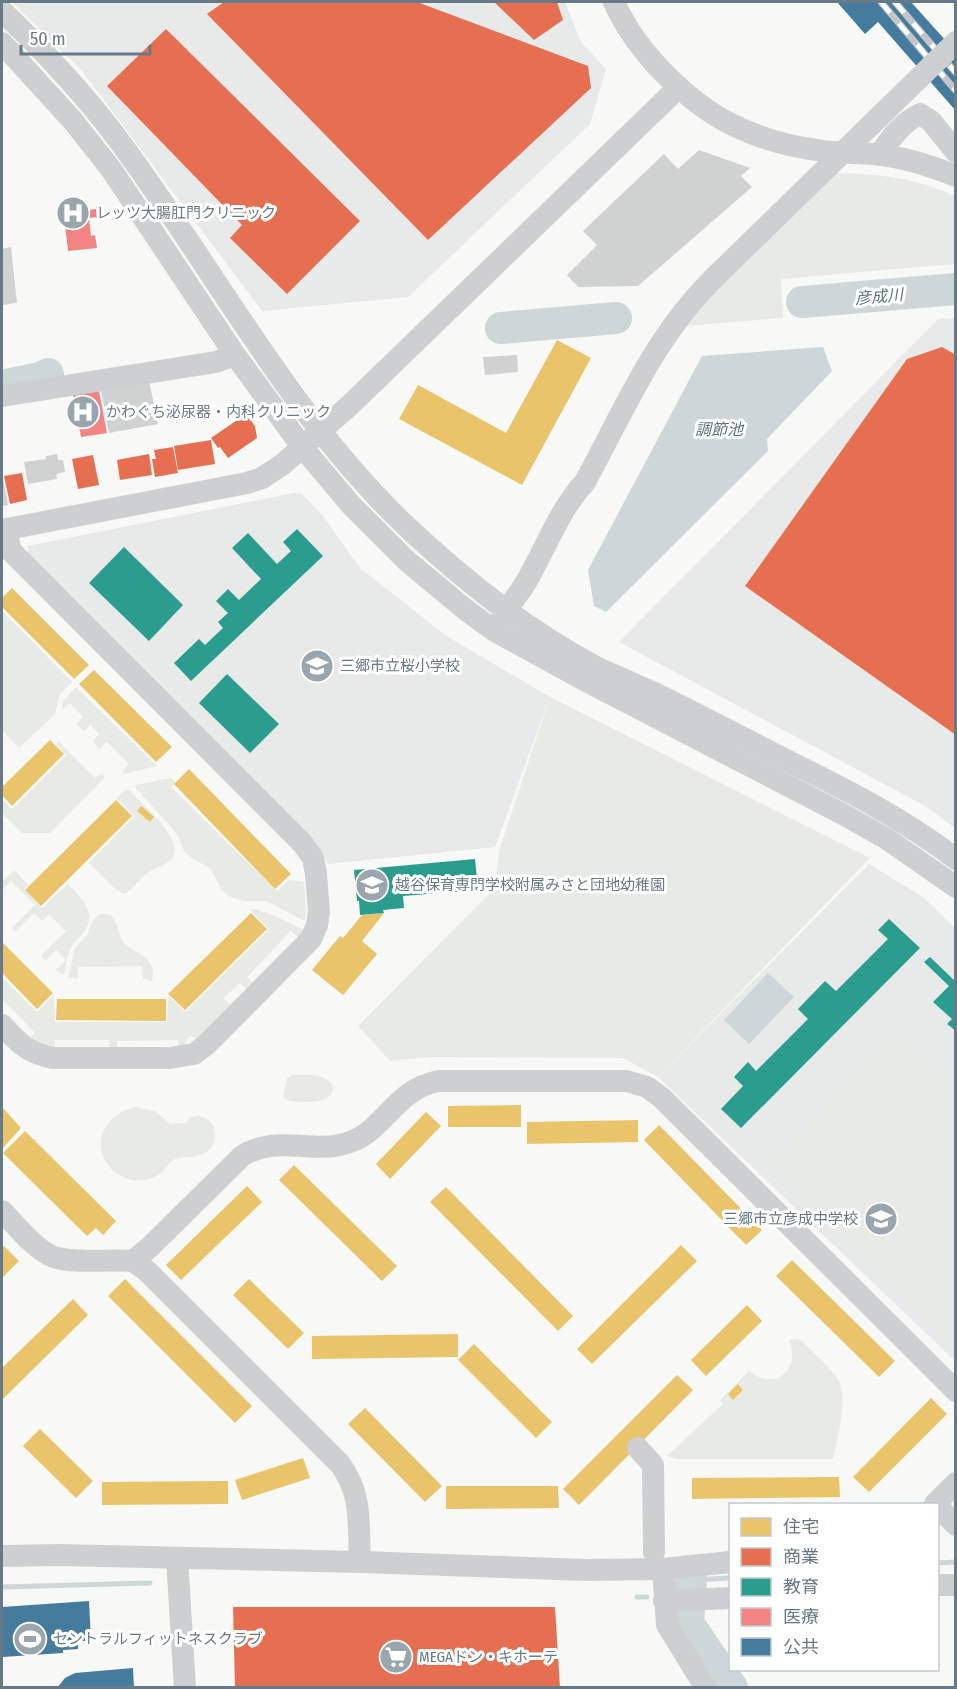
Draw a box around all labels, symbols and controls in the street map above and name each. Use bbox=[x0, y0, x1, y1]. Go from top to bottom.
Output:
scale bar bbox=[21, 18, 150, 56]
text: 50 m bbox=[30, 28, 66, 50]
hospital icon: レッツ大腸肛門クリニック bbox=[55, 195, 91, 231]
place label: レッツ大腸肛門クリニック bbox=[96, 204, 276, 222]
water label: 彦成川 bbox=[854, 285, 906, 308]
hospital icon: かわぐち泌尿器・内科クリニック bbox=[65, 394, 101, 430]
place label: かわぐち泌尿器・内科クリニック bbox=[106, 403, 331, 421]
water label: 調節池 bbox=[695, 420, 745, 439]
school or university icon: 三郷市立桜小学校 bbox=[299, 648, 335, 684]
place label: 三郷市立桜小学校 bbox=[340, 657, 460, 675]
school or university icon: 越谷保育専門学校附属みさと団地幼稚園 bbox=[354, 867, 390, 903]
place label: 越谷保育専門学校附属みさと団地幼稚園 bbox=[394, 876, 665, 894]
school or university icon: 三郷市立彦成中学校 bbox=[863, 1201, 899, 1237]
place label: 三郷市立彦成中学校 bbox=[723, 1210, 858, 1228]
legend bbox=[729, 1503, 939, 1671]
text: 住宅 bbox=[783, 1516, 819, 1538]
text: 商業 bbox=[783, 1546, 819, 1568]
text: 教育 bbox=[783, 1576, 819, 1598]
text: 医療 bbox=[783, 1606, 819, 1628]
sports icon: セントラルフィットネスクラブ bbox=[12, 1621, 48, 1657]
place label: セントラルフィットネスクラブ bbox=[53, 1630, 263, 1648]
text: 公共 bbox=[783, 1636, 819, 1658]
supermarket icon: MEGAドン・キホーテ bbox=[378, 1639, 414, 1675]
place label: MEGAドン・キホーテ bbox=[419, 1648, 558, 1666]

